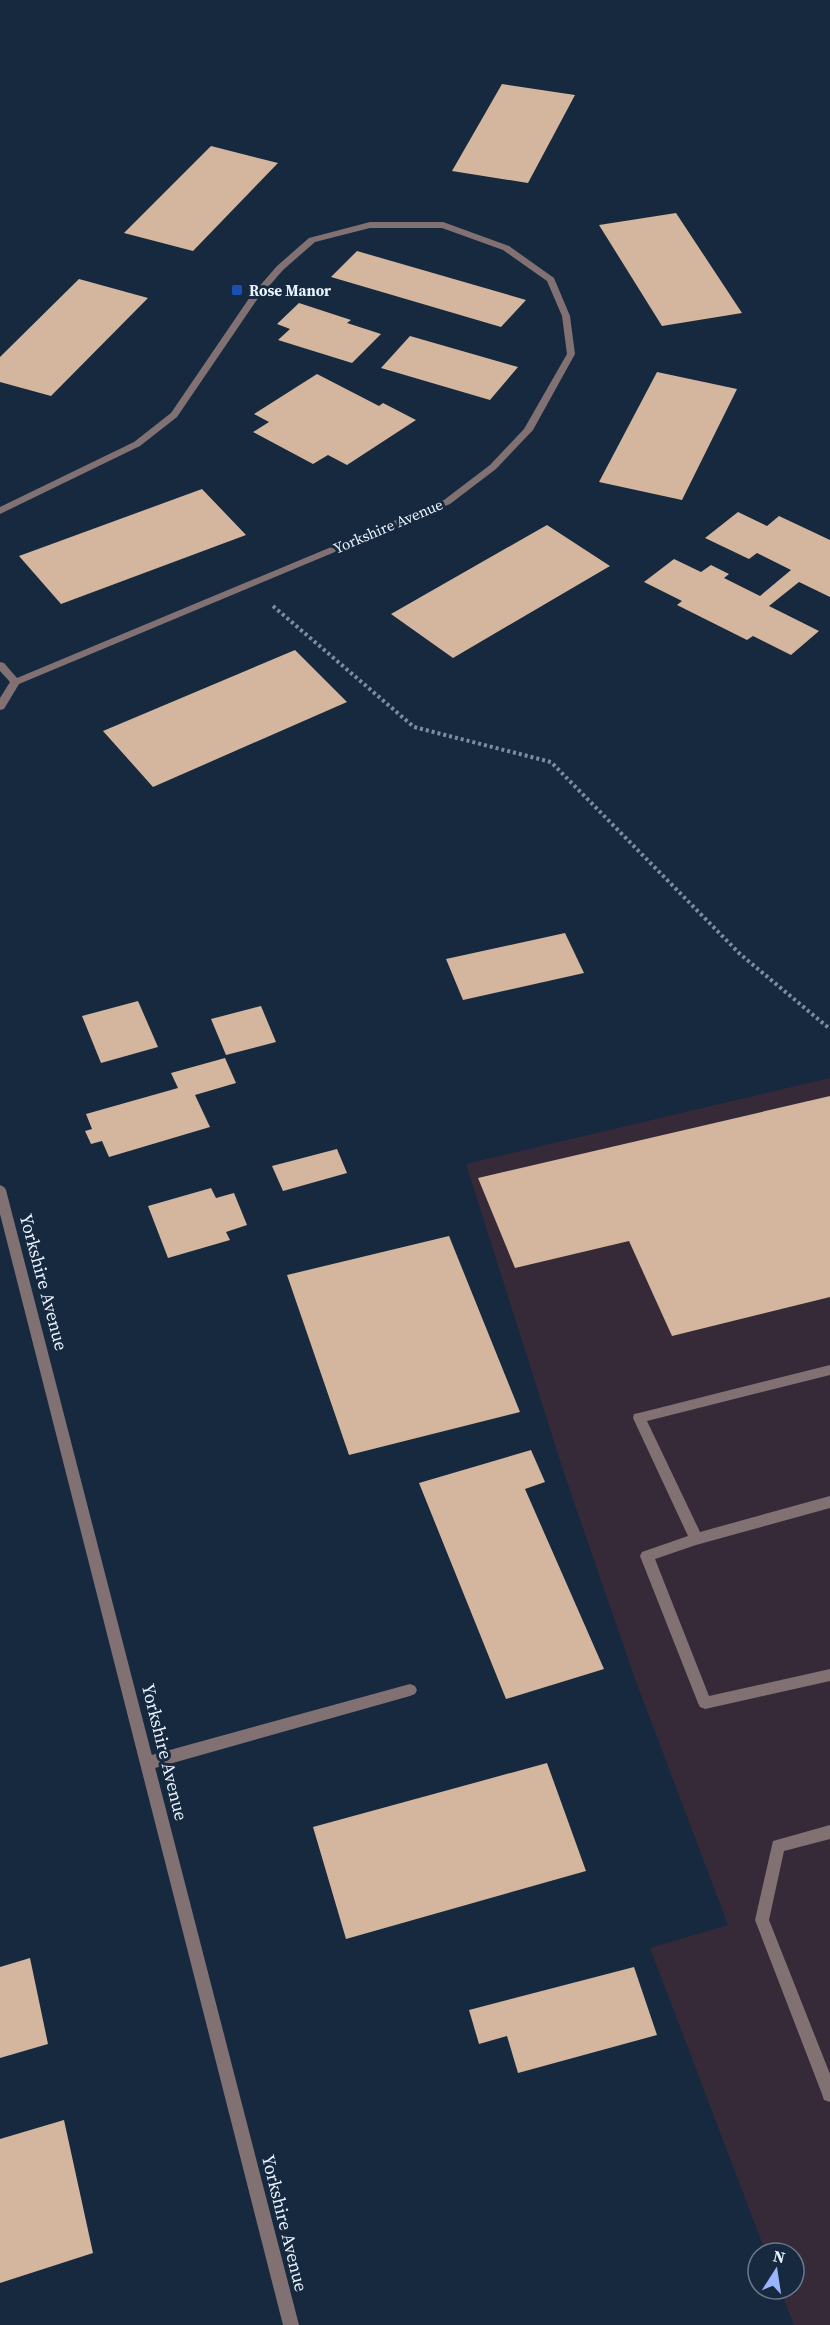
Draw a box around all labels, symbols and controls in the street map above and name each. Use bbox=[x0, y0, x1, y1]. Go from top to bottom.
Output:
place label: Rose Manor bbox=[249, 280, 331, 301]
marker: Rose Manor bbox=[230, 283, 244, 297]
street label: Yorkshire Avenue bbox=[330, 493, 446, 559]
street label: Yorkshire Avenue bbox=[14, 1211, 74, 1353]
street label: Yorkshire Avenue bbox=[136, 1681, 194, 1823]
street label: Yorkshire Avenue bbox=[256, 2152, 314, 2294]
north arrow bbox=[746, 2241, 806, 2301]
text: N bbox=[771, 2244, 787, 2268]

